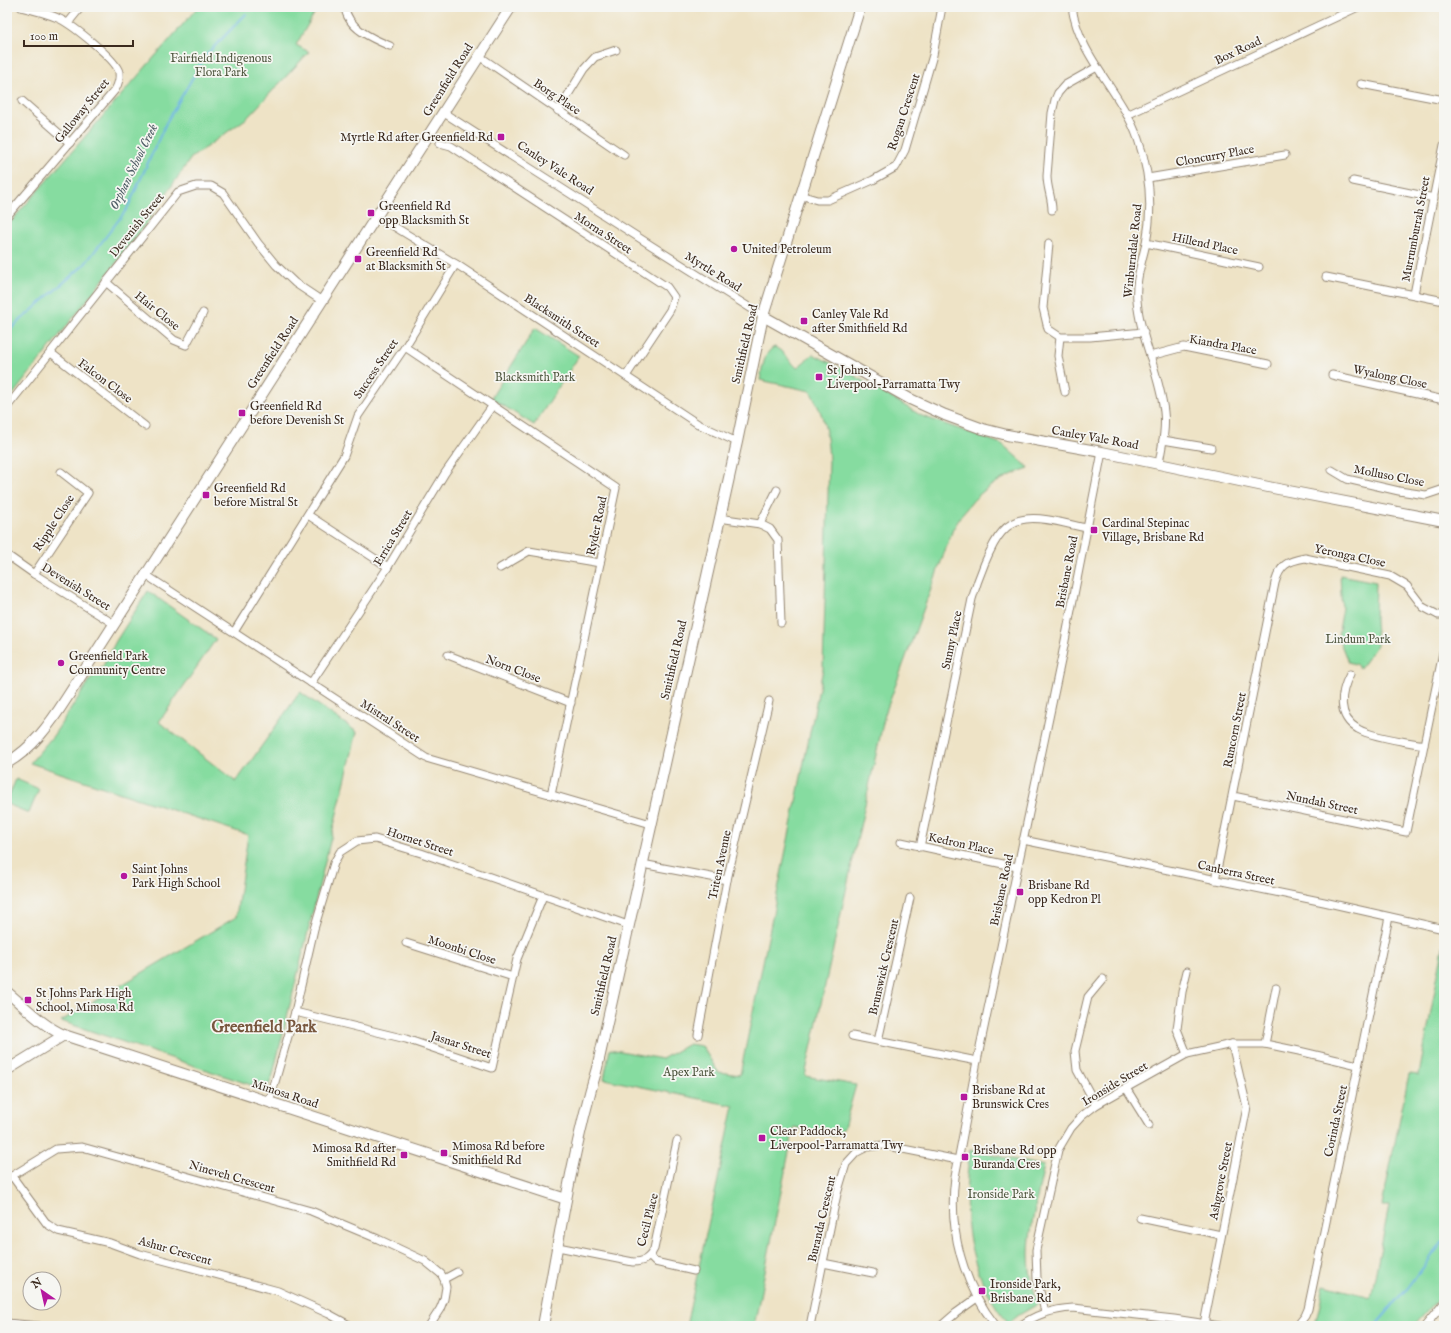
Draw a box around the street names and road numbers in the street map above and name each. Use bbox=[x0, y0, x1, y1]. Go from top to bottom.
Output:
street label: Box Road bbox=[1212, 33, 1264, 68]
street label: Greenfield Road bbox=[420, 40, 477, 119]
street label: Rogan Crescent bbox=[884, 72, 924, 152]
street label: Galloway Street bbox=[51, 76, 113, 146]
street label: Borg Place bbox=[530, 76, 584, 119]
street label: Canley Vale Road bbox=[514, 138, 597, 199]
street label: Cloncurry Place bbox=[1175, 142, 1256, 170]
street label: Murrumburrah Street bbox=[1398, 175, 1434, 283]
street label: Devenish Street bbox=[106, 190, 168, 260]
street label: Winburndale Road bbox=[1121, 203, 1145, 299]
street label: Morna Street bbox=[571, 209, 635, 257]
street label: Hillend Place bbox=[1171, 230, 1240, 258]
street label: Myrtle Road bbox=[682, 249, 745, 296]
street label: Hair Close bbox=[131, 288, 183, 334]
street label: Blacksmith Street bbox=[521, 291, 603, 351]
street label: Smithfield Road bbox=[729, 302, 762, 385]
street label: Greenfield Road bbox=[244, 314, 302, 392]
street label: Kiandra Place bbox=[1188, 332, 1258, 358]
street label: Success Street bbox=[350, 336, 402, 402]
street label: Falcon Close bbox=[75, 356, 136, 407]
street label: Wyalong Close bbox=[1352, 362, 1429, 392]
street label: Canley Vale Road bbox=[1050, 423, 1140, 453]
street label: Molluso Close bbox=[1352, 462, 1426, 490]
street label: Ripple Close bbox=[30, 491, 79, 555]
street label: Ryder Road bbox=[583, 494, 611, 557]
street label: Errica Street bbox=[370, 507, 416, 569]
street label: Brisbane Road bbox=[1053, 534, 1081, 609]
street label: Yeronga Close bbox=[1313, 541, 1387, 571]
street label: Devenish Street bbox=[39, 560, 113, 614]
street label: Sunny Place bbox=[938, 609, 966, 671]
street label: Smithfield Road bbox=[658, 618, 691, 701]
street label: Norn Close bbox=[483, 652, 543, 687]
street label: Runcorn Street bbox=[1220, 691, 1250, 769]
street label: Mistral Street bbox=[357, 696, 423, 746]
street label: Nundah Street bbox=[1285, 788, 1359, 818]
street label: Hornet Street bbox=[385, 824, 455, 860]
street label: Triten Avenue bbox=[705, 828, 735, 901]
street label: Kedron Place bbox=[927, 830, 996, 858]
street label: Brisbane Road bbox=[987, 852, 1017, 927]
street label: Canberra Street bbox=[1196, 858, 1276, 888]
street label: Brunswick Crescent bbox=[866, 917, 902, 1017]
street label: Moonbi Close bbox=[426, 932, 498, 968]
street label: Smithfield Road bbox=[588, 934, 621, 1017]
street label: Jasnar Street bbox=[427, 1028, 493, 1063]
street label: Ironside Street bbox=[1079, 1058, 1151, 1110]
street label: Mimosa Road bbox=[250, 1076, 321, 1112]
street label: Corinda Street bbox=[1321, 1084, 1351, 1158]
street label: Ashgrove Street bbox=[1206, 1141, 1236, 1222]
street label: Nineveh Crescent bbox=[187, 1158, 277, 1196]
street label: Buranda Crescent bbox=[805, 1174, 839, 1264]
street label: Cecil Place bbox=[634, 1191, 662, 1248]
street label: Ashur Crescent bbox=[136, 1233, 213, 1269]

